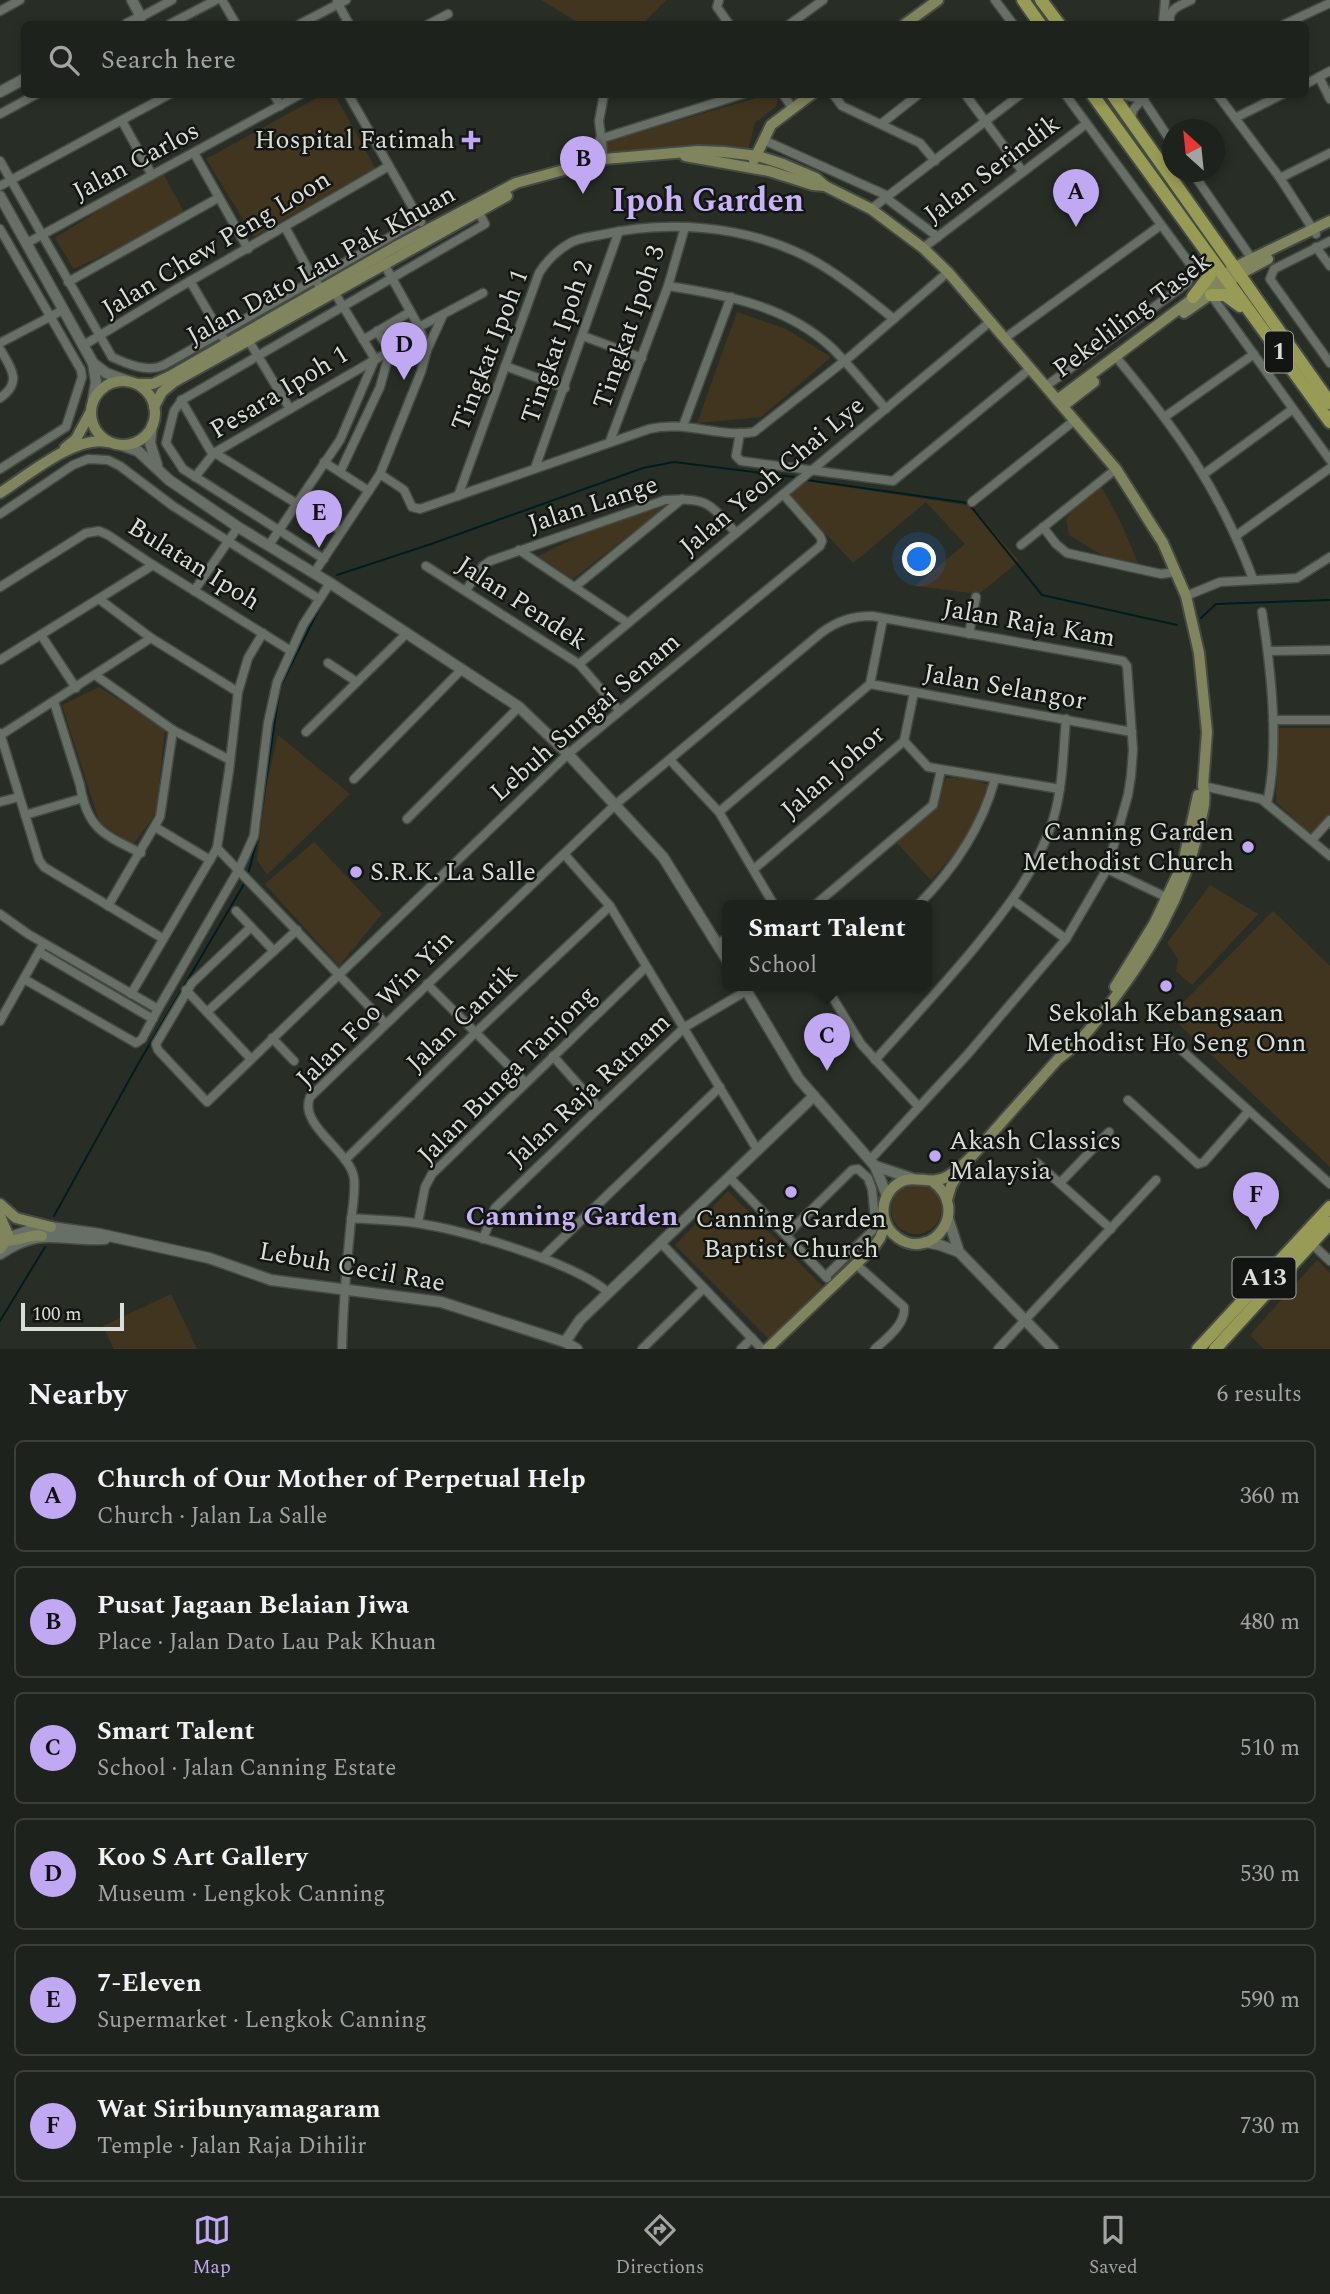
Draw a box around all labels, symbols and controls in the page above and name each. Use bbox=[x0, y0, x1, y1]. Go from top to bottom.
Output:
search box bbox=[21, 21, 1309, 98]
text: Search here bbox=[101, 40, 236, 80]
icon: search bbox=[45, 41, 83, 79]
street label: Jalan Serindik bbox=[915, 104, 1069, 234]
street label: Jalan Carlos bbox=[65, 111, 207, 211]
north arrow bbox=[1162, 119, 1225, 182]
place label: Hospital Fatimah bbox=[254, 120, 455, 160]
marker: Hospital Fatimah bbox=[461, 130, 481, 150]
pin: B bbox=[560, 136, 606, 194]
street label: Jalan Chew Peng Loon bbox=[94, 160, 338, 328]
pin: A bbox=[1053, 169, 1099, 227]
district label: Ipoh Garden bbox=[612, 176, 804, 226]
street label: Jalan Dato Lau Pak Khuan bbox=[181, 178, 461, 352]
street label: Tingkat Ipoh 3 bbox=[582, 240, 676, 414]
street label: Pekeliling Tasek bbox=[1044, 242, 1220, 388]
street label: Tingkat Ipoh 2 bbox=[510, 255, 604, 429]
street label: Tingkat Ipoh 1 bbox=[441, 263, 539, 437]
pin: D bbox=[381, 322, 427, 380]
road number: 1 bbox=[1265, 332, 1293, 372]
street label: Pesara Ipoh 1 bbox=[202, 335, 356, 449]
street label: Jalan Yeoh Chai Lye bbox=[670, 386, 874, 566]
street label: Jalan Lange bbox=[523, 464, 663, 544]
pin: E bbox=[296, 490, 342, 548]
street label: Bulatan Ipoh bbox=[120, 507, 268, 621]
your location bbox=[902, 542, 936, 576]
street label: Jalan Pendek bbox=[448, 546, 596, 660]
street label: Jalan Raja Kam bbox=[939, 588, 1119, 658]
street label: Lebuh Sungai Senam bbox=[481, 623, 689, 811]
street label: Jalan Selangor bbox=[921, 653, 1089, 721]
street label: Jalan Johor bbox=[772, 715, 894, 829]
place label: Canning Garden Methodist Church bbox=[1022, 812, 1234, 882]
marker: Canning Garden Methodist Church bbox=[1240, 839, 1256, 855]
place label: S.R.K. La Salle bbox=[370, 852, 536, 892]
marker: S.R.K. La Salle bbox=[348, 864, 364, 880]
popup bbox=[722, 900, 932, 991]
text: Smart Talent bbox=[748, 908, 906, 948]
street label: Jalan Foo Win Yin bbox=[287, 921, 463, 1097]
text: School bbox=[748, 948, 817, 983]
street label: Jalan Cantik bbox=[397, 954, 527, 1082]
street label: Jalan Bunga Tanjong bbox=[408, 976, 606, 1174]
marker: Sekolah Kebangsaan Methodist Ho Seng Onn bbox=[1158, 978, 1174, 994]
place label: Sekolah Kebangsaan Methodist Ho Seng Onn bbox=[1026, 993, 1306, 1063]
street label: Jalan Raja Ratnam bbox=[498, 1003, 680, 1177]
pin: C bbox=[804, 1013, 850, 1071]
place label: Akash Classics Malaysia bbox=[949, 1121, 1121, 1191]
marker: Akash Classics Malaysia bbox=[927, 1148, 943, 1164]
pin: F bbox=[1233, 1172, 1279, 1230]
marker: Canning Garden Baptist Church bbox=[783, 1184, 799, 1200]
district label: Canning Garden bbox=[466, 1195, 678, 1238]
place label: Canning Garden Baptist Church bbox=[696, 1199, 886, 1269]
street label: Lebuh Cecil Rae bbox=[256, 1231, 448, 1303]
road number: A13 bbox=[1232, 1258, 1296, 1298]
scale bar bbox=[21, 1300, 124, 1332]
text: 100 m bbox=[32, 1300, 82, 1329]
text: Nearby bbox=[28, 1372, 127, 1418]
text: 6 results bbox=[1217, 1377, 1302, 1412]
text: Church of Our Mother of Perpetual Help bbox=[97, 1459, 585, 1499]
text: A bbox=[44, 1479, 62, 1514]
text: 360 m bbox=[1240, 1479, 1300, 1514]
text: Church · Jalan La Salle bbox=[97, 1499, 327, 1534]
text: Pusat Jagaan Belaian Jiwa bbox=[97, 1585, 409, 1625]
text: B bbox=[45, 1605, 61, 1640]
text: 480 m bbox=[1240, 1605, 1300, 1640]
text: Place · Jalan Dato Lau Pak Khuan bbox=[97, 1625, 436, 1660]
text: Smart Talent bbox=[97, 1711, 255, 1751]
text: C bbox=[45, 1731, 61, 1766]
text: 510 m bbox=[1240, 1731, 1300, 1766]
text: School · Jalan Canning Estate bbox=[97, 1751, 396, 1786]
text: Koo S Art Gallery bbox=[97, 1837, 308, 1877]
text: D bbox=[44, 1857, 62, 1892]
text: 530 m bbox=[1240, 1857, 1300, 1892]
text: Museum · Lengkok Canning bbox=[97, 1877, 385, 1912]
text: 7-Eleven bbox=[97, 1963, 202, 2003]
text: E bbox=[45, 1983, 61, 2018]
text: 590 m bbox=[1240, 1983, 1300, 2018]
text: Supermarket · Lengkok Canning bbox=[97, 2003, 427, 2038]
text: Wat Siribunyamagaram bbox=[97, 2089, 381, 2129]
text: F bbox=[46, 2109, 60, 2144]
text: 730 m bbox=[1240, 2109, 1300, 2144]
text: Temple · Jalan Raja Dihilir bbox=[97, 2129, 367, 2164]
tab: Map bbox=[192, 2211, 231, 2282]
tab: Directions bbox=[615, 2211, 704, 2282]
tab: Saved bbox=[1089, 2211, 1138, 2282]

